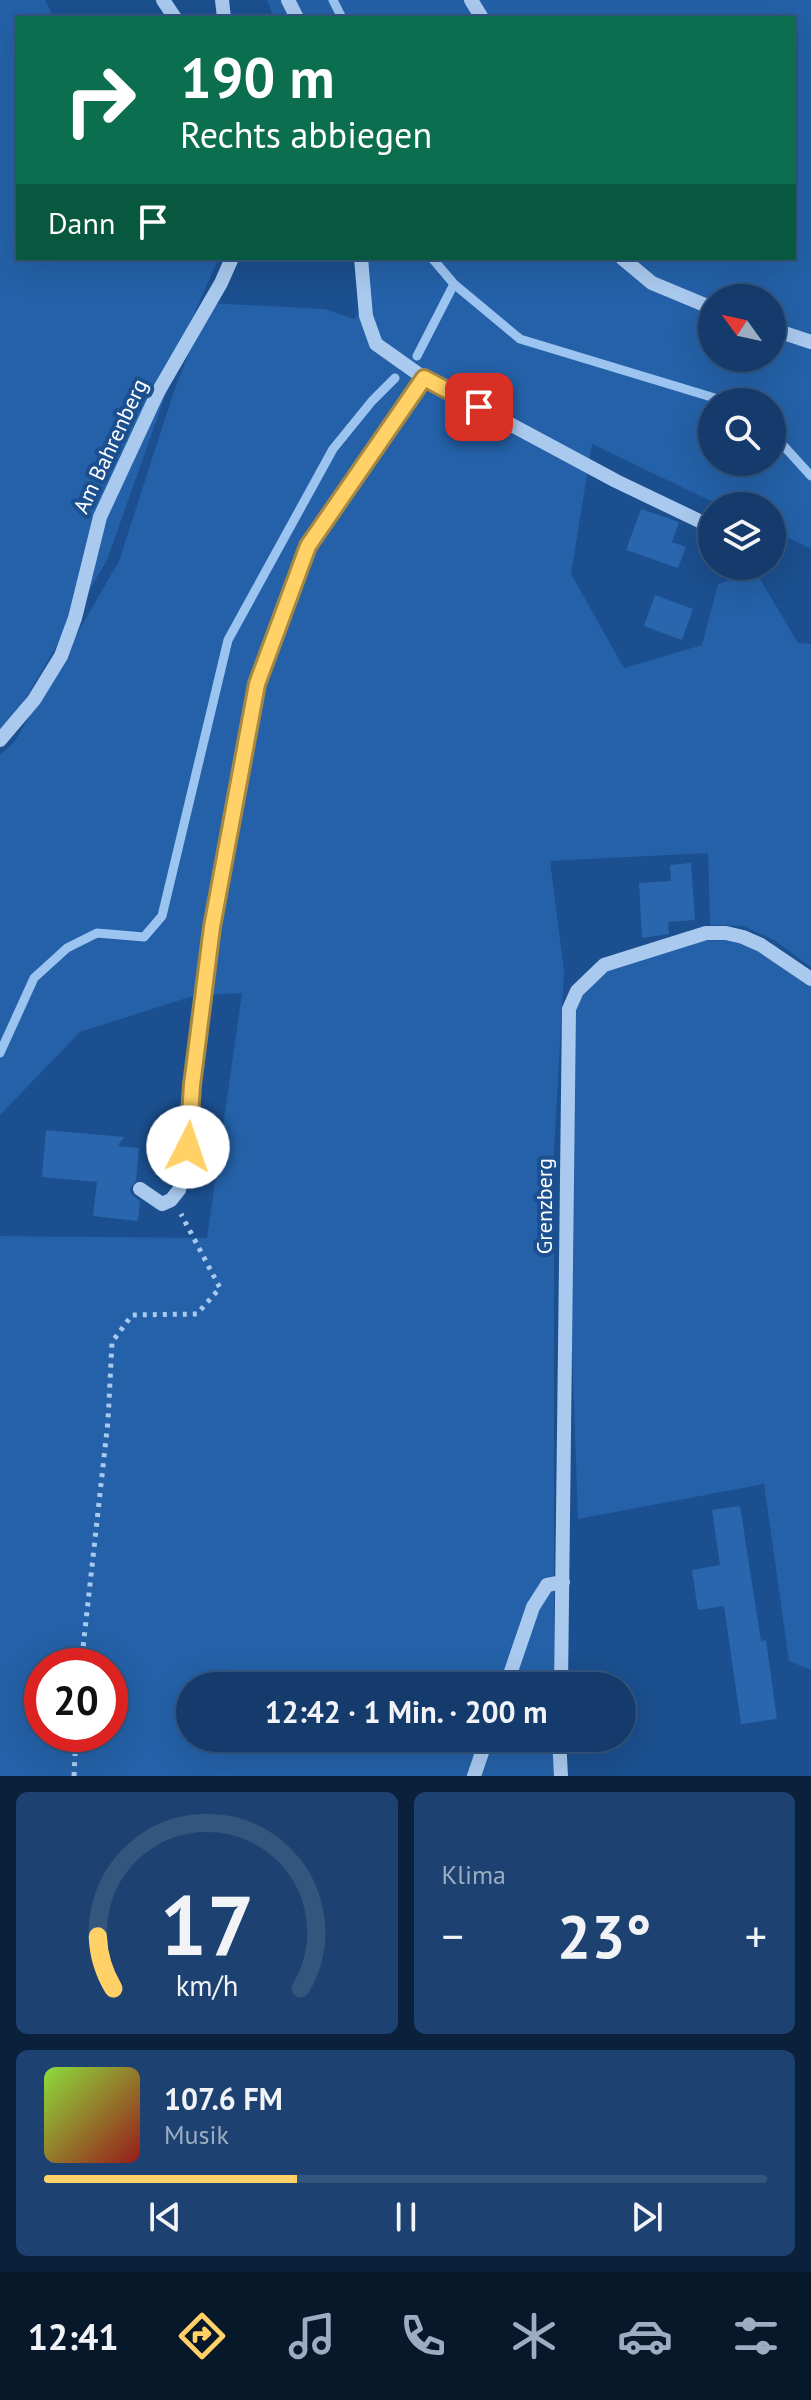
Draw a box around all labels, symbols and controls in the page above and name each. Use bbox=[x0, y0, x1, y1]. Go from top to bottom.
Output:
text: 190 m bbox=[180, 41, 335, 113]
icon: right bbox=[48, 48, 152, 152]
text: Rechts abbiegen bbox=[180, 111, 432, 158]
icon: arrive bbox=[131, 200, 175, 244]
text: Dann bbox=[48, 203, 115, 242]
north arrow bbox=[698, 284, 786, 372]
map controls bbox=[698, 284, 786, 580]
pin bbox=[445, 373, 513, 441]
street label: Am Bahrenberg bbox=[67, 374, 153, 518]
icon: arrive bbox=[457, 385, 501, 429]
button: search bbox=[698, 388, 786, 476]
button: layers bbox=[698, 492, 786, 580]
position arrow bbox=[146, 1105, 230, 1189]
street label: Grenzberg bbox=[530, 1158, 558, 1254]
speed limit sign: 20 bbox=[24, 1648, 128, 1752]
text: 12:42 · 1 Min. · 200 m bbox=[265, 1692, 547, 1731]
text: Klima bbox=[442, 1858, 506, 1891]
text: 17 bbox=[160, 1870, 254, 1978]
text: 23° bbox=[557, 1897, 651, 1975]
text: − bbox=[442, 1907, 464, 1964]
text: + bbox=[745, 1907, 767, 1964]
text: km/h bbox=[175, 1967, 238, 2004]
text: 107.6 FM bbox=[164, 2079, 283, 2118]
text: Musik bbox=[164, 2118, 229, 2151]
icon: previous bbox=[143, 2195, 187, 2239]
icon: pause bbox=[384, 2195, 428, 2239]
icon: next bbox=[625, 2195, 669, 2239]
icon: directions bbox=[174, 2308, 230, 2364]
icon: music bbox=[284, 2308, 340, 2364]
icon: phone bbox=[395, 2308, 451, 2364]
icon: climate bbox=[506, 2308, 562, 2364]
icon: car bbox=[617, 2308, 673, 2364]
icon: filters bbox=[728, 2308, 784, 2364]
text: 12:41 bbox=[27, 2313, 119, 2360]

